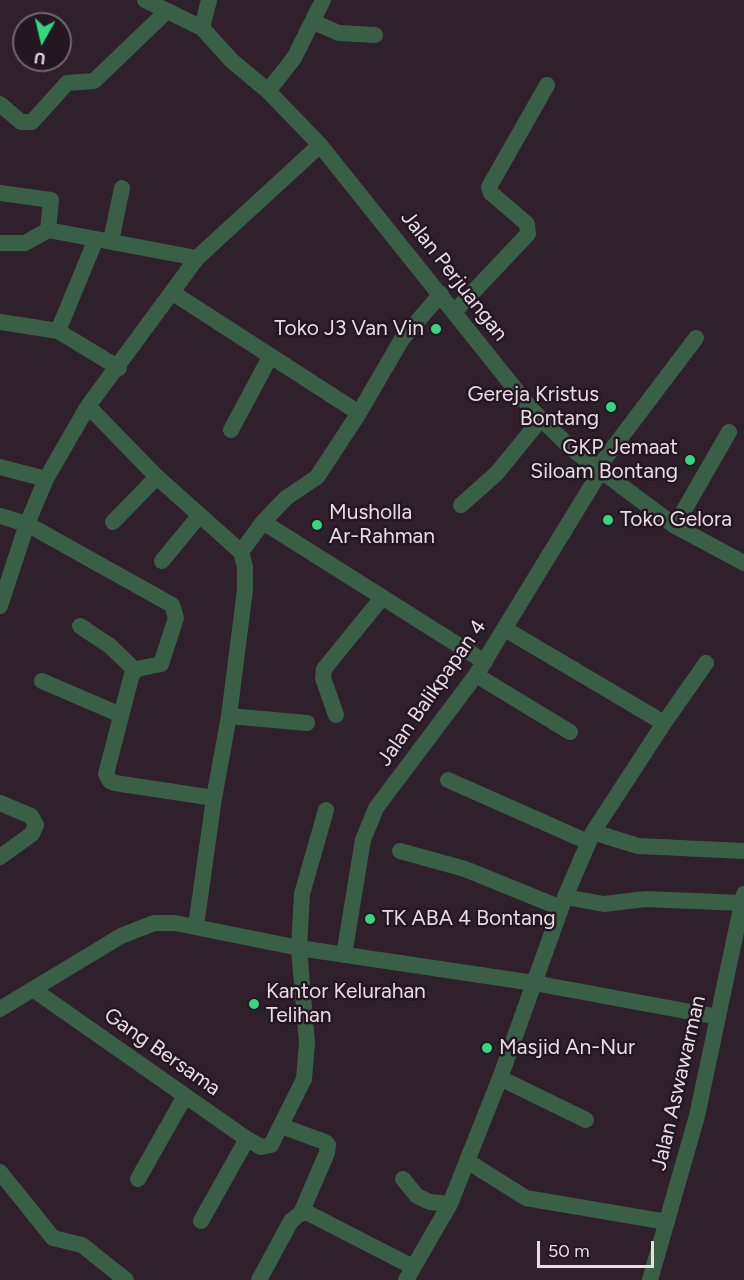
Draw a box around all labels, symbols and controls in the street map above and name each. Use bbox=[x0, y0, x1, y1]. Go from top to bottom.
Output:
north arrow bbox=[12, 12, 72, 72]
text: U bbox=[33, 48, 47, 69]
street label: Jalan Perjuangan bbox=[395, 206, 513, 346]
place label: Toko J3 Van Vin bbox=[274, 316, 424, 342]
marker: Toko J3 Van Vin bbox=[429, 322, 443, 336]
place label: Gereja Kristus Bontang bbox=[467, 382, 599, 432]
marker: Gereja Kristus Bontang bbox=[604, 400, 618, 414]
place label: GKP Jemaat Siloam Bontang bbox=[530, 435, 678, 485]
marker: GKP Jemaat Siloam Bontang bbox=[683, 453, 697, 467]
place label: Musholla Ar-Rahman bbox=[329, 500, 435, 550]
place label: Toko Gelora bbox=[620, 507, 732, 533]
marker: Toko Gelora bbox=[601, 513, 615, 527]
marker: Musholla Ar-Rahman bbox=[310, 518, 324, 532]
street label: Jalan Balikpapan 4 bbox=[372, 615, 492, 771]
place label: TK ABA 4 Bontang bbox=[382, 906, 556, 932]
marker: TK ABA 4 Bontang bbox=[363, 912, 377, 926]
place label: Kantor Kelurahan Telihan bbox=[266, 979, 426, 1029]
street label: Jalan Aswawarman bbox=[647, 993, 711, 1173]
marker: Kantor Kelurahan Telihan bbox=[247, 997, 261, 1011]
street label: Gang Bersama bbox=[99, 1003, 225, 1101]
place label: Masjid An-Nur bbox=[499, 1035, 635, 1061]
marker: Masjid An-Nur bbox=[480, 1041, 494, 1055]
scale bar bbox=[540, 1229, 657, 1267]
text: 50 m bbox=[548, 1240, 590, 1262]

